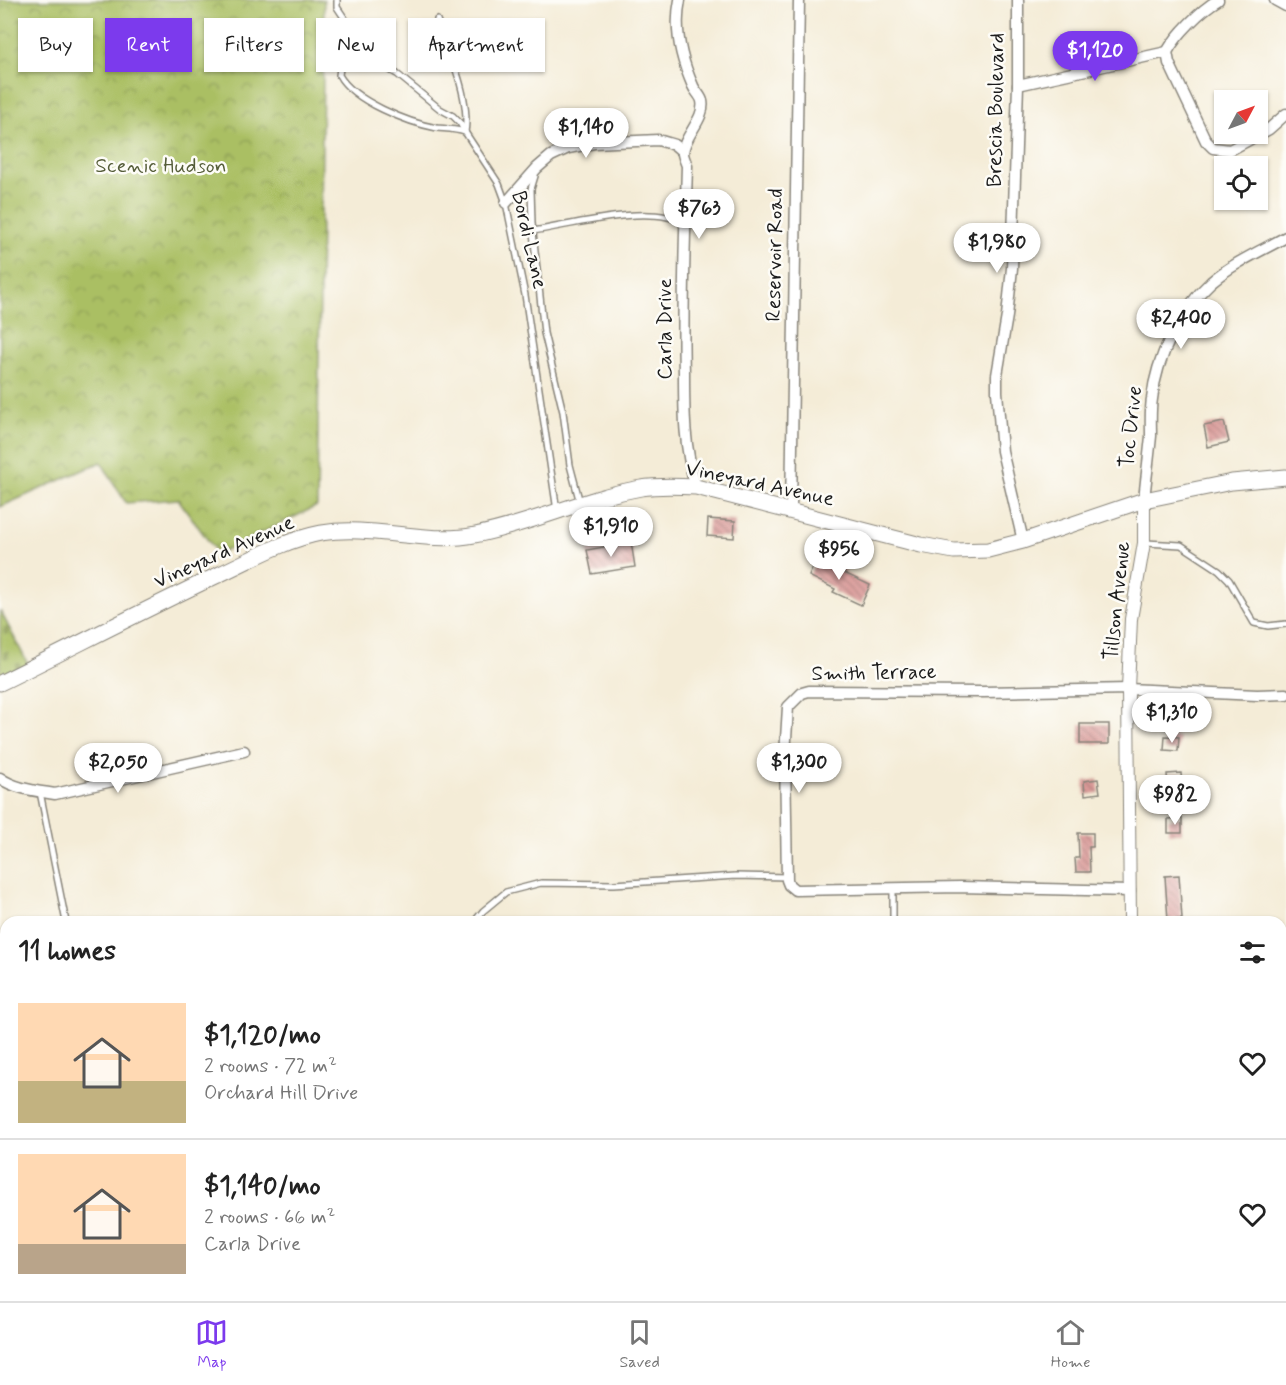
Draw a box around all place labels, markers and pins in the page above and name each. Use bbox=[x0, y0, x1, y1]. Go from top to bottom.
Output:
pin: $1,120 bbox=[1046, 31, 1144, 82]
pin: $1,140 bbox=[537, 108, 635, 159]
pin: $763 bbox=[663, 189, 735, 240]
pin: $1,980 bbox=[948, 223, 1046, 274]
pin: $2,400 bbox=[1132, 299, 1230, 350]
pin: $1,910 bbox=[562, 507, 660, 558]
pin: $956 bbox=[803, 530, 875, 581]
pin: $1,310 bbox=[1123, 693, 1221, 744]
pin: $2,050 bbox=[69, 743, 167, 794]
pin: $1,300 bbox=[750, 743, 848, 794]
pin: $982 bbox=[1139, 775, 1211, 826]

